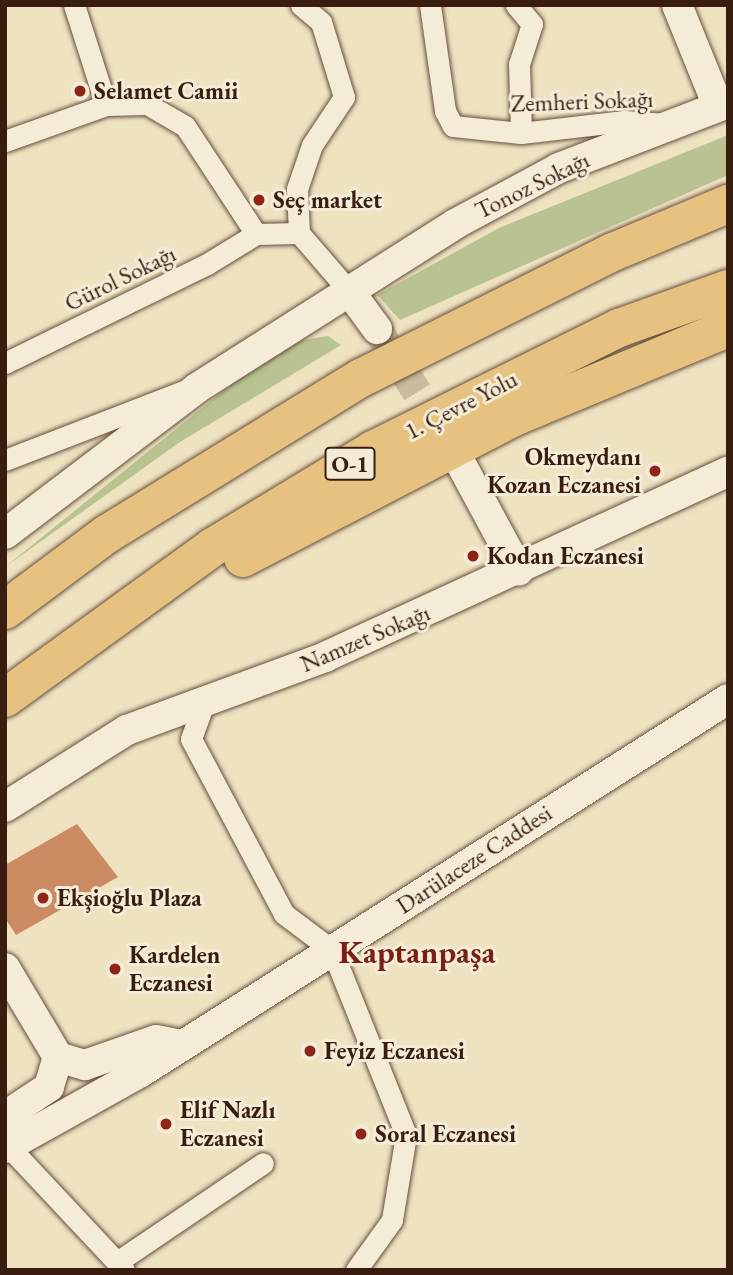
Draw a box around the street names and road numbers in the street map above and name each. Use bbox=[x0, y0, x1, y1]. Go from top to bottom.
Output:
street label: Zemheri Sokağı bbox=[510, 84, 654, 118]
street label: Tonoz Sokağı bbox=[470, 145, 594, 225]
street label: Gürol Sokağı bbox=[60, 239, 180, 317]
street label: 1. Çevre Yolu bbox=[400, 364, 522, 446]
road number: O-1 bbox=[324, 445, 376, 484]
street label: Namzet Sokağı bbox=[296, 598, 434, 678]
street label: Darülaceze Caddesi bbox=[391, 798, 557, 920]

